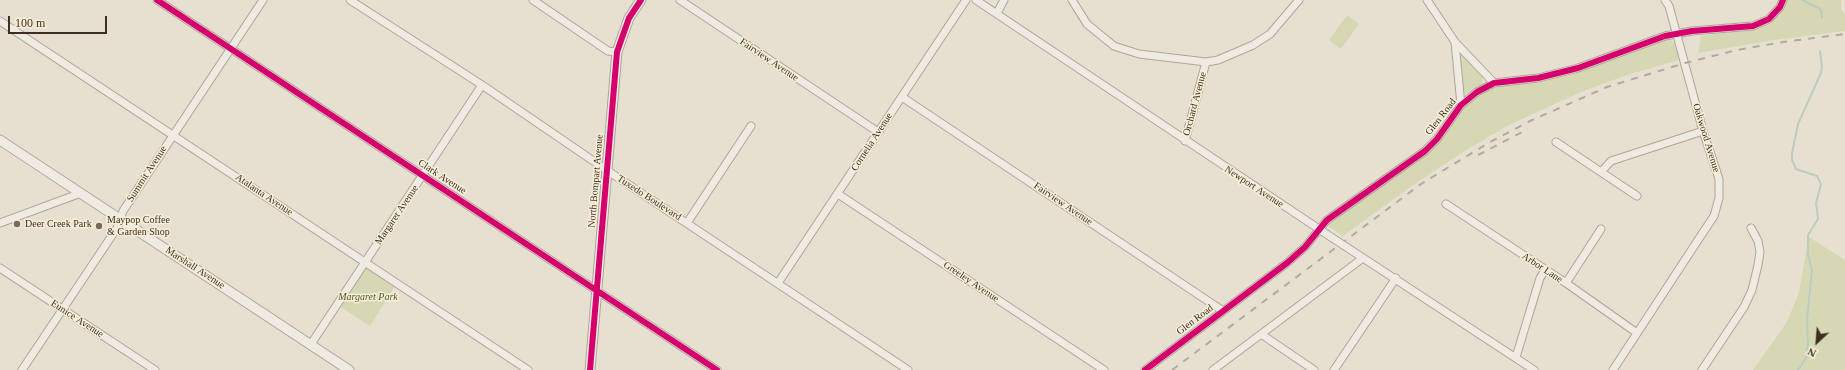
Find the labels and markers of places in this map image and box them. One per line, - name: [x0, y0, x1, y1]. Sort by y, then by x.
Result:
- place label: Maypop Coffee & Garden Shop: [107, 214, 170, 238]
- place label: Deer Creek Park: [25, 218, 92, 230]
- marker: Deer Creek Park: [12, 219, 22, 229]
- marker: Maypop Coffee & Garden Shop: [94, 221, 104, 231]

